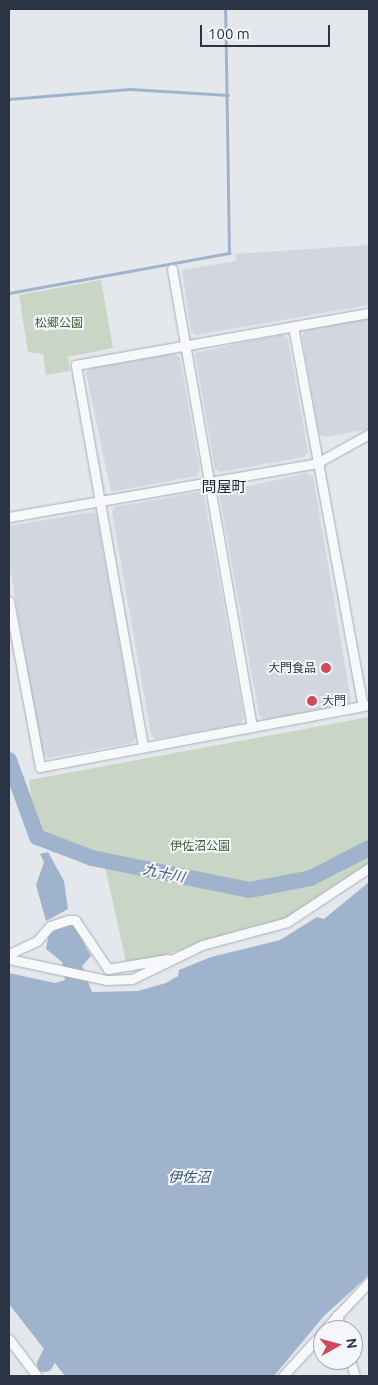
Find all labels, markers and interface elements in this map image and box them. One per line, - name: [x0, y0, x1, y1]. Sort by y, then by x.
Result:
- scale bar: [203, 15, 333, 47]
- text: 100 m: [208, 25, 250, 42]
- park label: 松郷公園: [35, 316, 83, 330]
- district label: 問屋町: [202, 478, 246, 496]
- place label: 大門食品: [268, 661, 316, 675]
- marker: 大門食品: [320, 662, 332, 674]
- place label: 大門: [322, 694, 346, 708]
- marker: 大門: [306, 695, 318, 707]
- park label: 伊佐沼公園: [170, 839, 230, 853]
- water label: 九十川: [142, 860, 186, 886]
- water label: 伊佐沼: [168, 1169, 210, 1185]
- north arrow: [313, 1320, 363, 1370]
- text: N: [343, 1337, 360, 1349]

